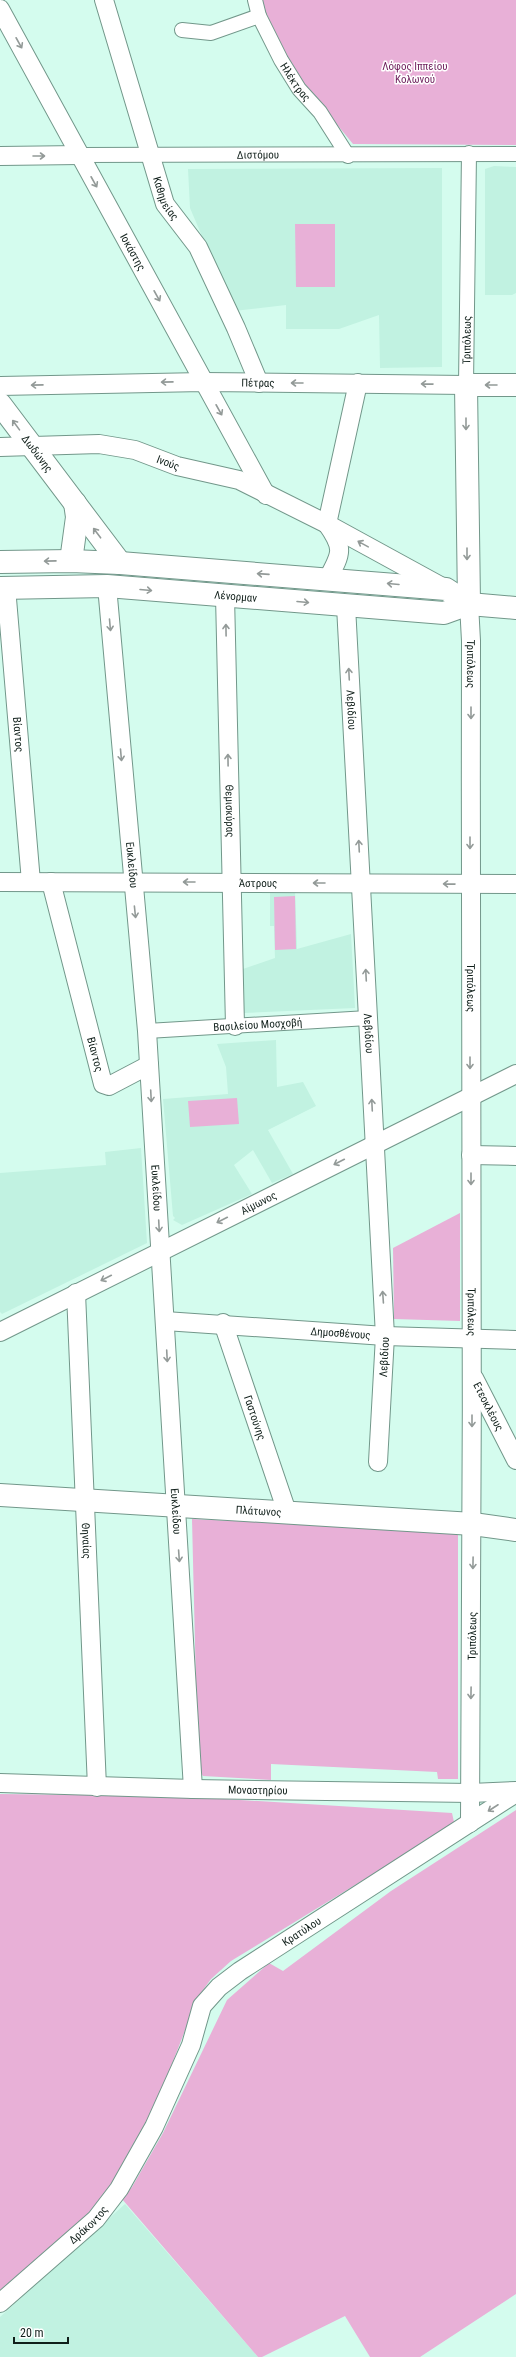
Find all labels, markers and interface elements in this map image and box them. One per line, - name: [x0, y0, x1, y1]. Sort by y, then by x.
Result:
- one-way arrow: [15, 37, 23, 49]
- park label: Λόφος Ιππείου Κολωνού: [382, 60, 448, 86]
- street label: Ηλέκτρας: [277, 61, 313, 104]
- street label: Διστόμου: [237, 149, 279, 162]
- one-way arrow: [32, 152, 45, 160]
- street label: Καθημείας: [150, 175, 181, 223]
- one-way arrow: [91, 176, 99, 188]
- street label: Ιοκάστης: [117, 231, 148, 273]
- one-way arrow: [153, 290, 161, 302]
- street label: Τριπόλεως: [460, 316, 474, 364]
- street label: Πέτρας: [241, 376, 275, 390]
- one-way arrow: [161, 378, 174, 386]
- one-way arrow: [291, 379, 304, 387]
- one-way arrow: [31, 381, 44, 389]
- one-way arrow: [421, 381, 434, 388]
- one-way arrow: [485, 381, 498, 389]
- one-way arrow: [216, 404, 224, 416]
- one-way arrow: [463, 417, 470, 430]
- one-way arrow: [11, 420, 20, 431]
- street label: Δωδώνης: [19, 433, 55, 475]
- street label: Ινούς: [155, 453, 181, 473]
- one-way arrow: [93, 528, 102, 539]
- one-way arrow: [357, 539, 369, 547]
- one-way arrow: [463, 547, 471, 560]
- one-way arrow: [44, 557, 57, 565]
- one-way arrow: [257, 570, 270, 577]
- one-way arrow: [387, 581, 400, 588]
- one-way arrow: [139, 586, 152, 593]
- street label: Λένορμαν: [214, 589, 258, 605]
- one-way arrow: [296, 599, 309, 606]
- one-way arrow: [107, 618, 114, 631]
- one-way arrow: [222, 624, 229, 637]
- street label: Τριπόλεως: [464, 640, 477, 688]
- one-way arrow: [346, 668, 353, 681]
- street label: Λεβιδίου: [343, 689, 359, 730]
- one-way arrow: [467, 706, 475, 719]
- street label: Βίαντος: [10, 716, 26, 753]
- one-way arrow: [118, 748, 125, 761]
- one-way arrow: [224, 754, 232, 767]
- street label: Θεμισκύρας: [222, 784, 237, 837]
- one-way arrow: [467, 836, 474, 849]
- one-way arrow: [355, 840, 362, 853]
- street label: Ευκλείδου: [123, 841, 140, 889]
- street label: Άστρους: [239, 877, 277, 890]
- one-way arrow: [183, 878, 196, 886]
- one-way arrow: [313, 879, 326, 887]
- one-way arrow: [443, 880, 456, 888]
- one-way arrow: [131, 905, 139, 918]
- street label: Τριπόλεως: [464, 964, 477, 1012]
- one-way arrow: [362, 969, 369, 982]
- street label: Λεβιδίου: [361, 1013, 376, 1054]
- street label: Βασιλείου Μοσχοβή: [213, 1016, 303, 1034]
- street label: Βίαντος: [84, 1036, 106, 1073]
- one-way arrow: [466, 1056, 474, 1069]
- one-way arrow: [147, 1089, 155, 1102]
- one-way arrow: [368, 1099, 376, 1112]
- one-way arrow: [333, 1159, 345, 1166]
- street label: Ευκλείδου: [148, 1164, 164, 1211]
- one-way arrow: [467, 1172, 475, 1185]
- street label: Αίμωνος: [239, 1189, 279, 1218]
- one-way arrow: [217, 1217, 229, 1224]
- one-way arrow: [155, 1219, 162, 1232]
- one-way arrow: [101, 1275, 113, 1282]
- street label: Τριπόλεως: [465, 1288, 478, 1336]
- one-way arrow: [379, 1291, 386, 1304]
- street label: Δημοσθένους: [310, 1325, 371, 1342]
- street label: Λεβιδίου: [377, 1337, 392, 1377]
- one-way arrow: [163, 1349, 170, 1362]
- street label: Ετεοκλέους: [470, 1380, 506, 1433]
- street label: Γαστούνης: [241, 1394, 268, 1442]
- one-way arrow: [468, 1414, 476, 1427]
- street label: Ευκλείδου: [168, 1488, 184, 1535]
- street label: Πλάτωνος: [235, 1503, 282, 1519]
- street label: Θηναίας: [79, 1522, 93, 1559]
- one-way arrow: [175, 1549, 183, 1562]
- one-way arrow: [469, 1556, 477, 1569]
- street label: Τριπόλεως: [466, 1612, 479, 1660]
- one-way arrow: [467, 1686, 475, 1699]
- street label: Μοναστηρίου: [228, 1784, 288, 1797]
- one-way arrow: [488, 1804, 499, 1812]
- street label: Κρατύλου: [280, 1915, 323, 1949]
- street label: Δράκοντος: [66, 2203, 111, 2247]
- scale bar: [14, 2319, 68, 2345]
- text: 20 m: [20, 2326, 44, 2340]

